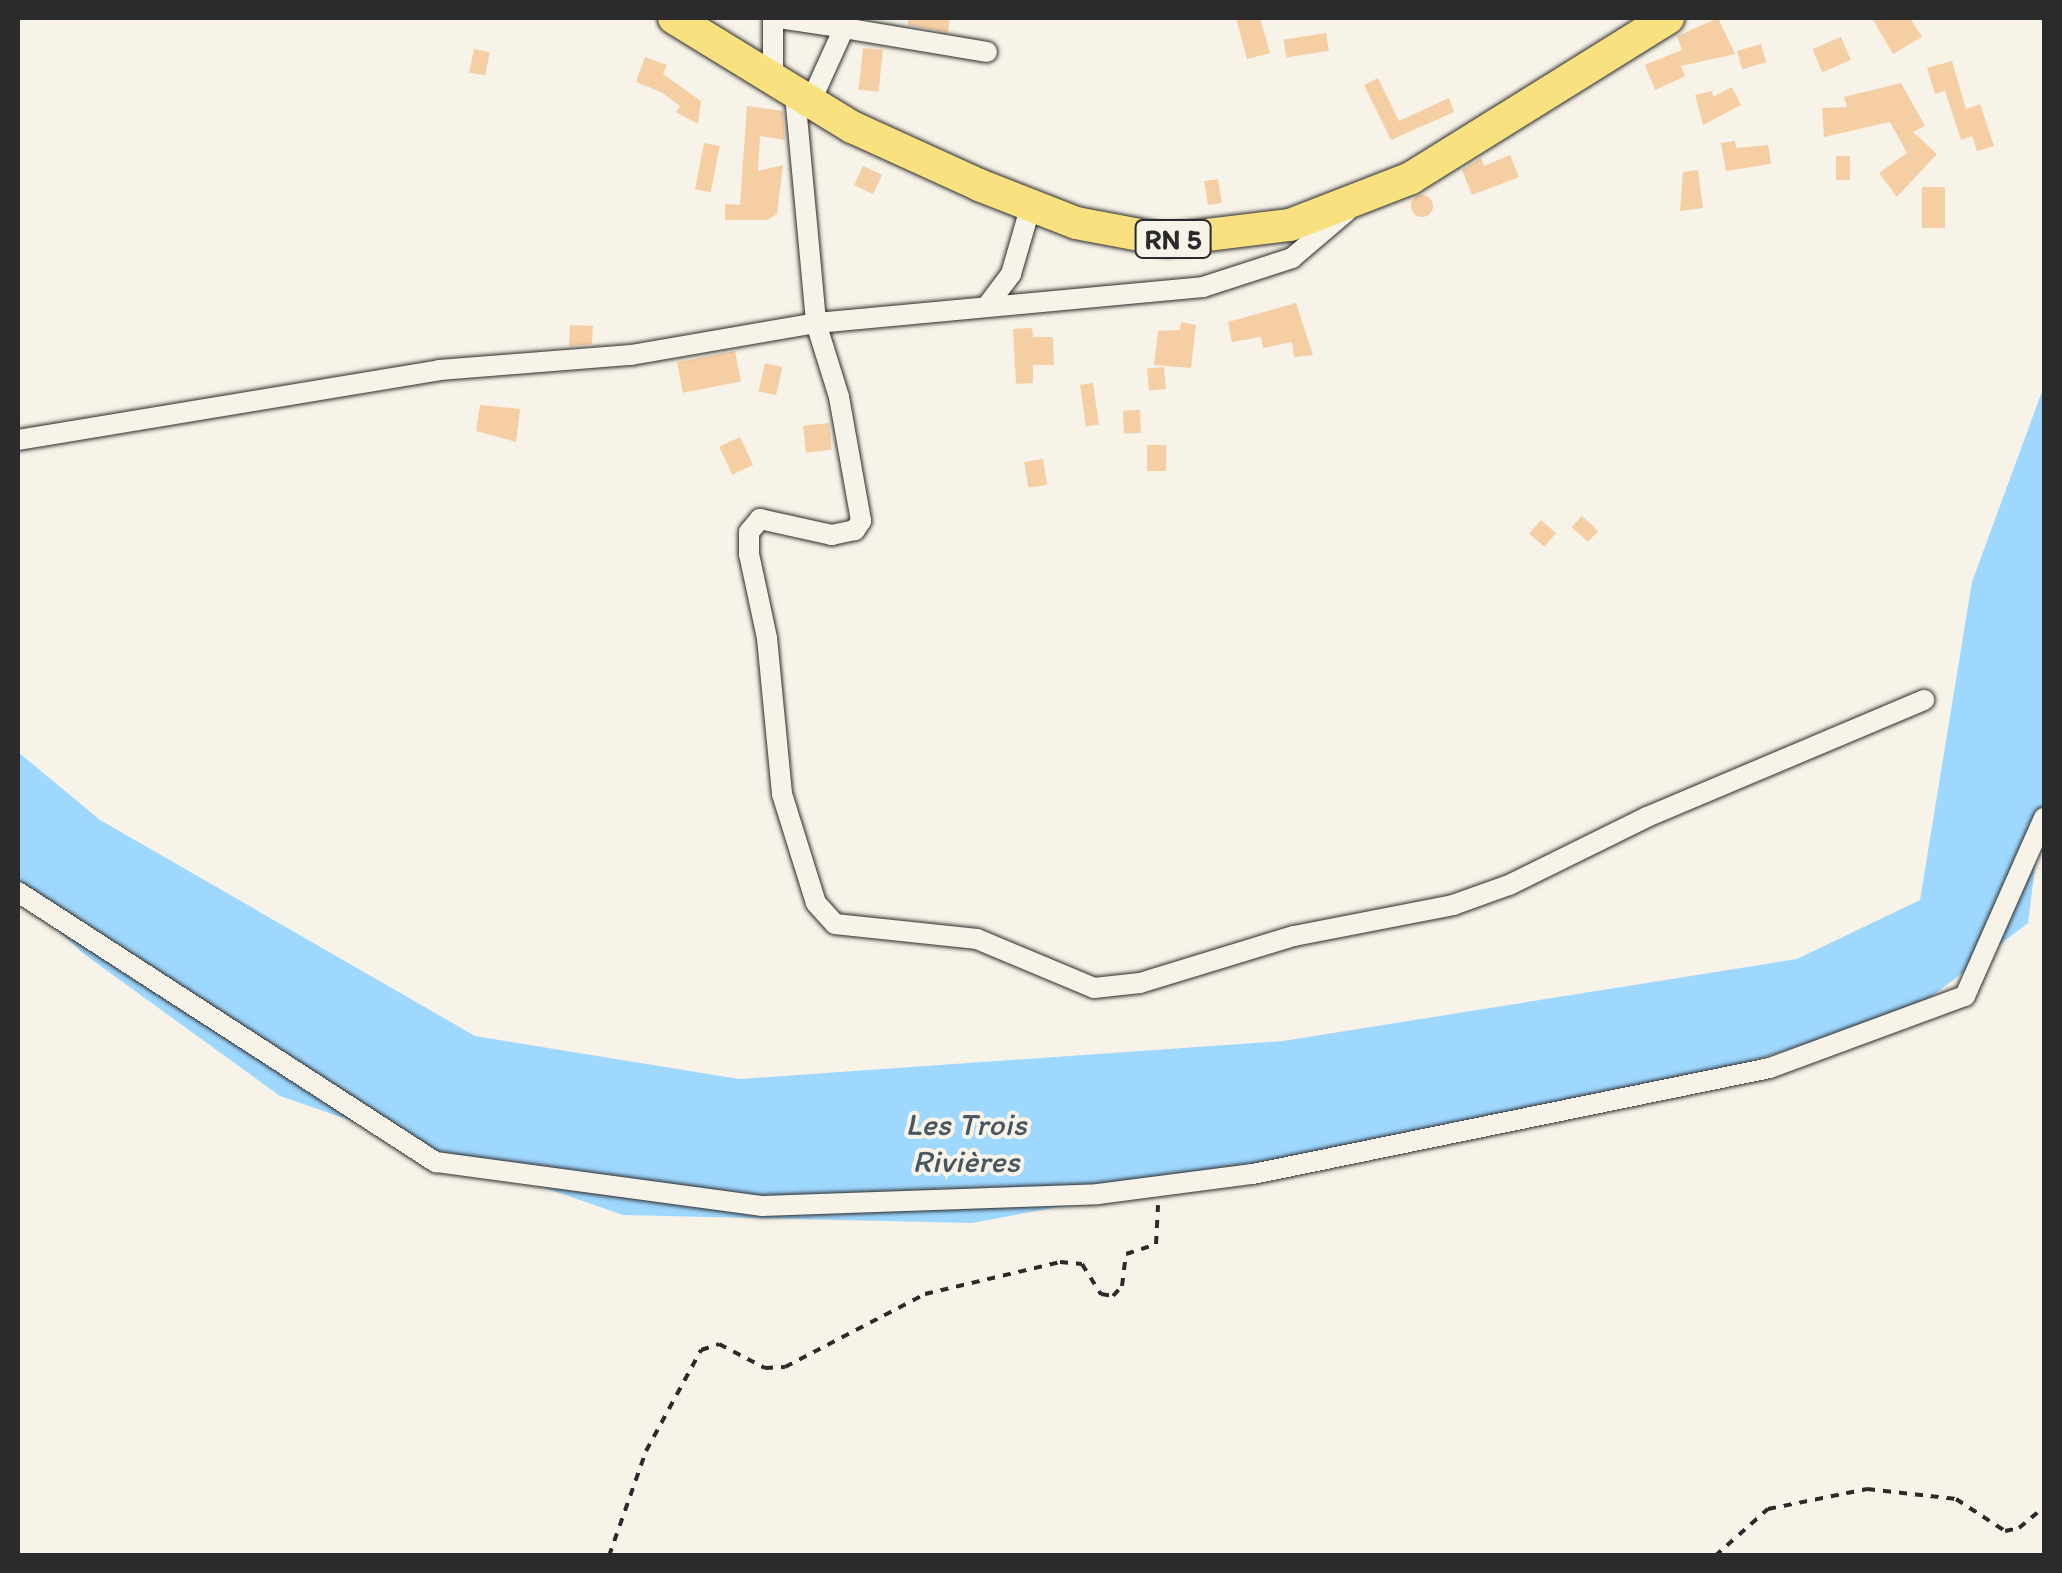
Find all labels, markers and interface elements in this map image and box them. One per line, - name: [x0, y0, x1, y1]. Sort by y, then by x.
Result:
- road number: RN 5: [1133, 216, 1213, 262]
- water label: Les Trois Rivières: [906, 1106, 1026, 1181]

